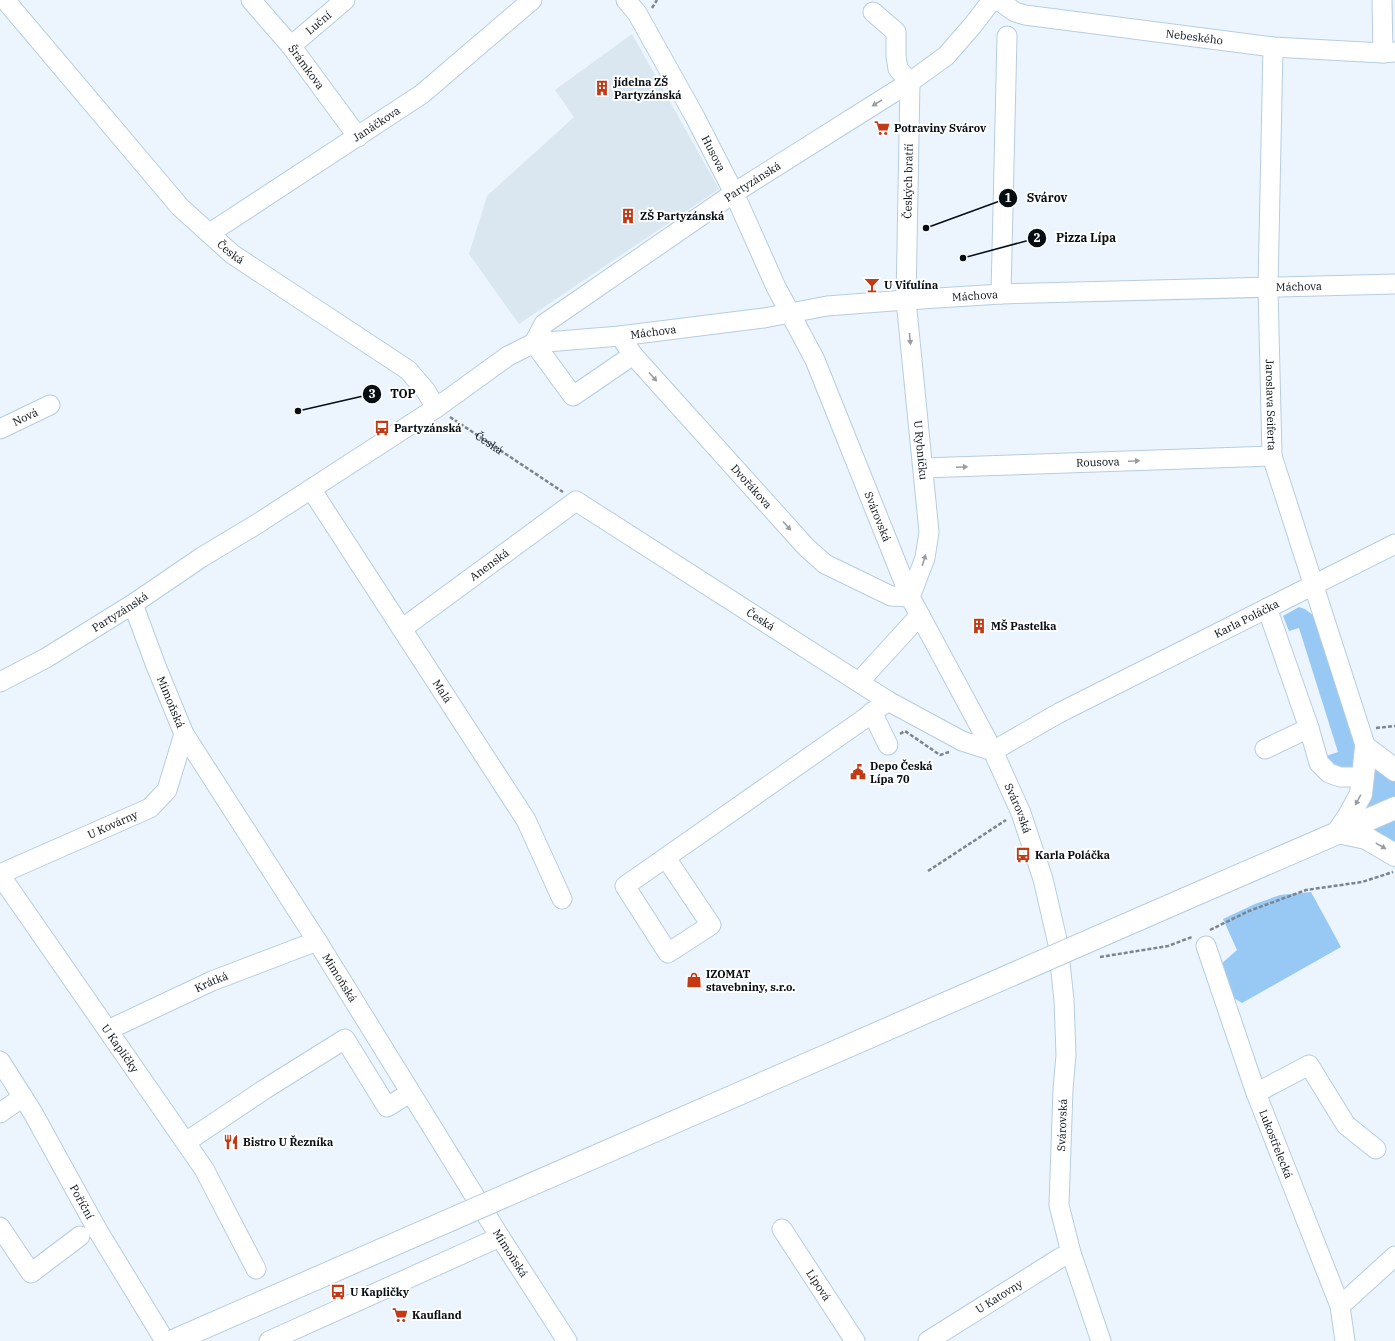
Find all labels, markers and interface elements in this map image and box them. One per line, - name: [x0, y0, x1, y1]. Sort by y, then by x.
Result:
- street label: Luční: [303, 7, 335, 38]
- street label: Nebeského: [1165, 26, 1224, 47]
- street label: Šrámkova: [285, 42, 327, 92]
- place label: jídelna ZŠ Partyzánská: [612, 75, 682, 102]
- building icon: jídelna ZŠ Partyzánská: [593, 79, 611, 97]
- one-way arrow: [872, 99, 882, 107]
- street label: Janáčkova: [350, 103, 403, 145]
- supermarket icon: Potraviny Svárov: [873, 119, 891, 137]
- place label: Potraviny Svárov: [894, 121, 987, 135]
- street label: Husova: [699, 133, 729, 174]
- street label: Českých bratří: [900, 143, 916, 219]
- street label: Partyzánská: [722, 158, 783, 205]
- callout: Svárov: [998, 186, 1075, 210]
- text: 1: [1004, 190, 1012, 205]
- text: Svárov: [1027, 190, 1067, 205]
- building icon: ZŠ Partyzánská: [619, 207, 637, 225]
- place label: ZŠ Partyzánská: [640, 209, 724, 223]
- callout: Pizza Lípa: [1027, 226, 1124, 250]
- text: 2: [1033, 230, 1041, 245]
- text: Pizza Lípa: [1056, 230, 1116, 245]
- street label: Česká: [214, 237, 247, 267]
- bar icon: U Viťulína: [863, 276, 881, 294]
- place label: U Viťulína: [884, 278, 938, 292]
- street label: Máchova: [1276, 279, 1322, 294]
- street label: Máchova: [952, 287, 999, 304]
- street label: Máchova: [630, 322, 677, 342]
- one-way arrow: [906, 333, 913, 345]
- street label: Jaroslava Seiferta: [1263, 359, 1279, 451]
- one-way arrow: [649, 372, 658, 382]
- callout: TOP: [362, 382, 424, 406]
- text: 3: [368, 386, 376, 401]
- text: TOP: [390, 386, 416, 401]
- street label: Nová: [10, 405, 40, 429]
- bus stop icon: Partyzánská: [373, 419, 391, 437]
- street label: U Rybníčku: [911, 420, 931, 481]
- place label: Partyzánská: [394, 421, 462, 435]
- street label: Česká: [472, 429, 506, 457]
- street label: Rousova: [1076, 454, 1120, 470]
- one-way arrow: [1128, 458, 1141, 464]
- street label: Dvořákova: [728, 461, 775, 512]
- one-way arrow: [956, 464, 969, 470]
- street label: Svárovská: [861, 489, 894, 544]
- one-way arrow: [782, 521, 791, 530]
- street label: Anenská: [467, 546, 512, 584]
- one-way arrow: [921, 554, 927, 566]
- street label: Partyzánská: [89, 589, 151, 635]
- street label: Karla Poláčka: [1212, 597, 1281, 641]
- street label: Česká: [744, 605, 777, 634]
- building icon: MŠ Pastelka: [970, 617, 988, 635]
- place label: MŠ Pastelka: [991, 619, 1056, 633]
- street label: Mimoňská: [154, 674, 188, 730]
- street label: Malá: [430, 677, 455, 705]
- place label: Depo Česká Lípa 70: [870, 759, 933, 786]
- public building icon: Depo Česká Lípa 70: [849, 763, 867, 781]
- street label: Svárovská: [1001, 781, 1034, 835]
- one-way arrow: [1355, 794, 1361, 806]
- street label: U Kovárny: [85, 807, 140, 842]
- one-way arrow: [1375, 843, 1386, 850]
- bus stop icon: Karla Poláčka: [1014, 846, 1032, 864]
- place label: Karla Poláčka: [1035, 848, 1110, 862]
- street label: Mimoňská: [319, 951, 360, 1005]
- place label: IZOMAT stavebniny, s.r.o.: [706, 967, 795, 994]
- street label: Krátká: [192, 969, 230, 995]
- shop icon: IZOMAT stavebniny, s.r.o.: [685, 971, 703, 989]
- street label: U Kapličky: [99, 1021, 142, 1075]
- street label: Svárovská: [1054, 1098, 1070, 1152]
- street label: Lukostřelecká: [1256, 1107, 1296, 1180]
- restaurant icon: Bistro U Řezníka: [222, 1133, 240, 1151]
- place label: Bistro U Řezníka: [243, 1135, 333, 1149]
- street label: Poříční: [67, 1182, 97, 1222]
- street label: Mimoňská: [490, 1226, 531, 1280]
- street label: Lípová: [803, 1267, 834, 1304]
- street label: U Katovny: [973, 1276, 1025, 1316]
- bus stop icon: U Kapličky: [329, 1283, 347, 1301]
- place label: U Kapličky: [350, 1285, 410, 1299]
- supermarket icon: Kaufland: [391, 1306, 409, 1324]
- place label: Kaufland: [412, 1308, 462, 1322]

